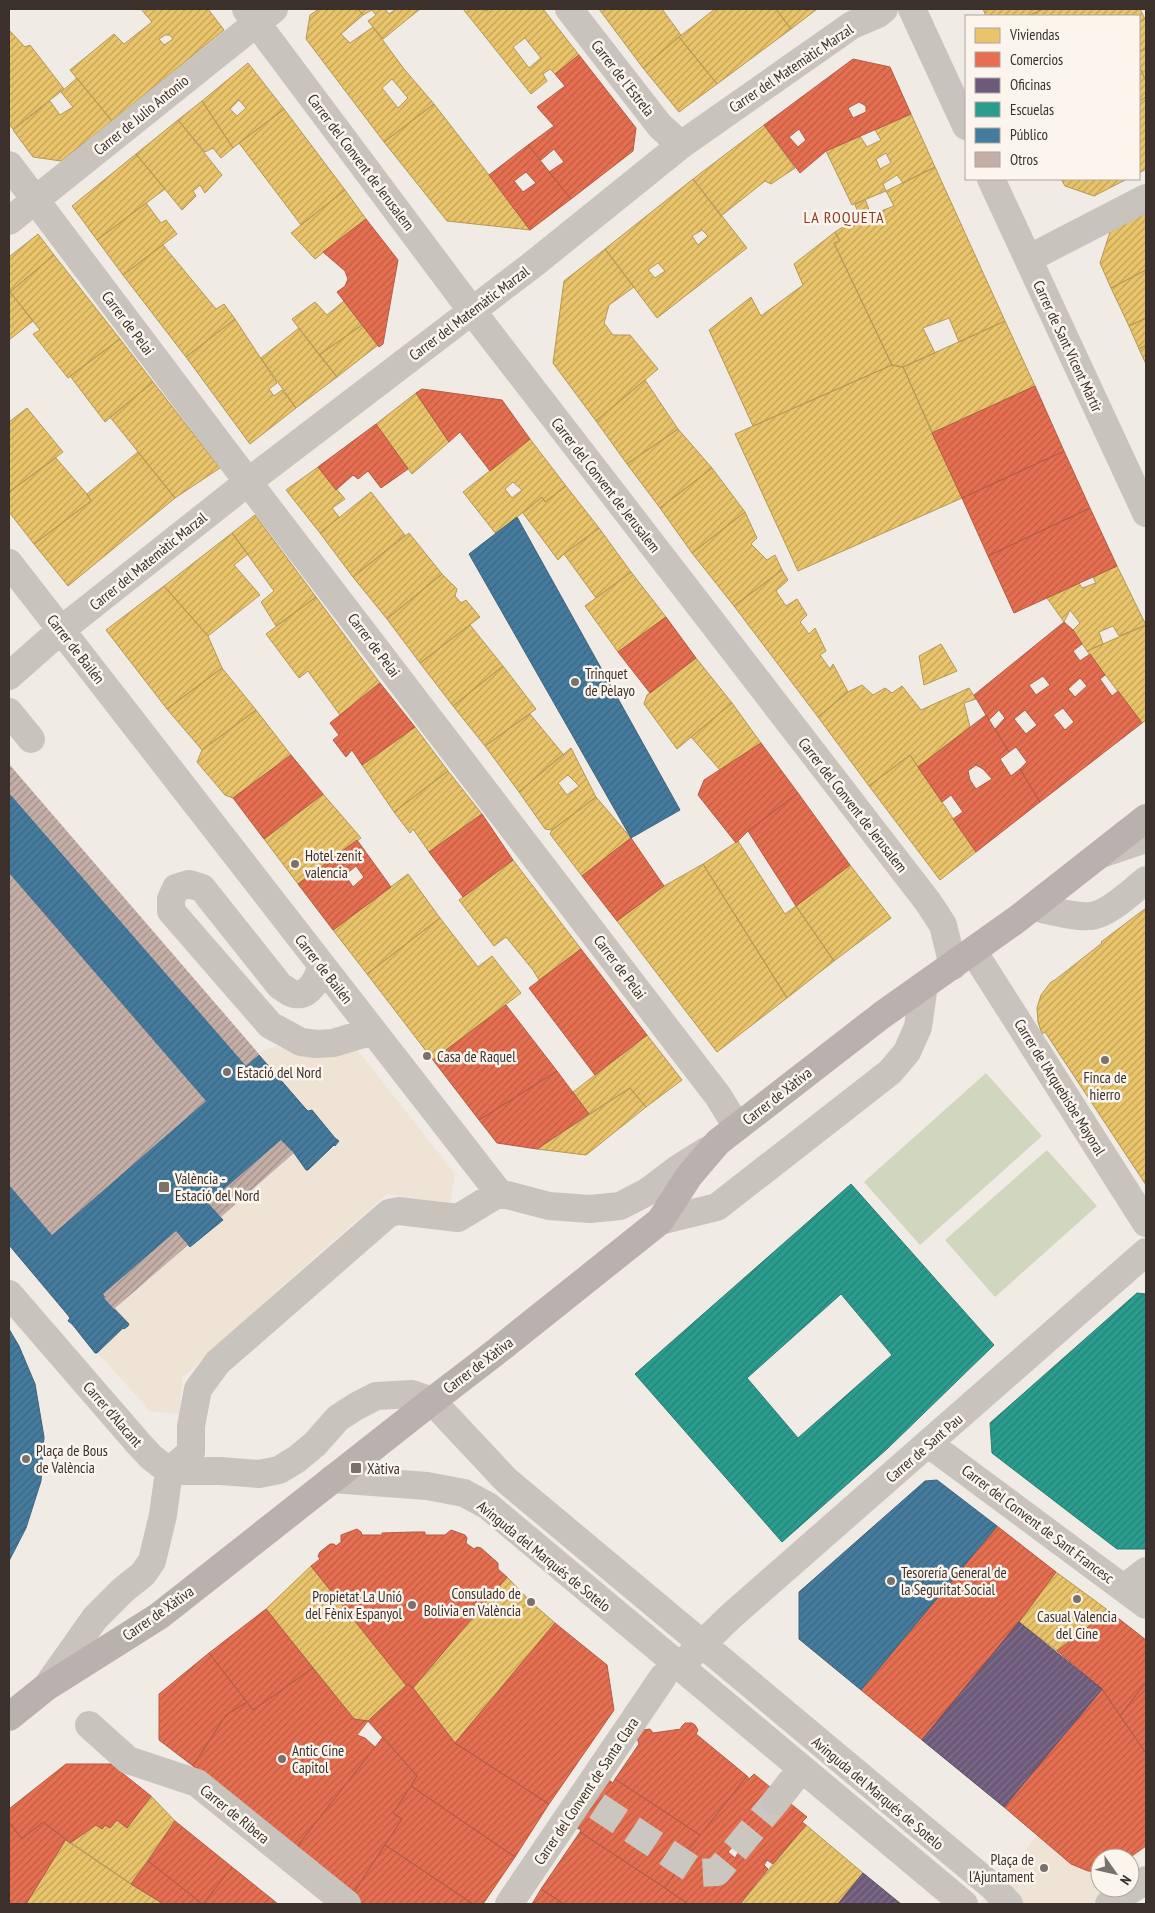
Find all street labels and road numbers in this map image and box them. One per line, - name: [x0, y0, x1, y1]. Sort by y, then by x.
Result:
- street label: Carrer del Matemàtic Marzal: [725, 19, 857, 117]
- street label: Carrer de l'Estrela: [587, 36, 659, 120]
- street label: Carrer de Julio Antonio: [90, 71, 192, 159]
- street label: Carrer del Convent de Jerusalem: [303, 90, 419, 234]
- street label: Carrer del Matemàtic Marzal: [405, 261, 533, 364]
- street label: Carrer de Sant Vicent Màrtir: [1029, 277, 1107, 416]
- street label: Carrer de Pelai: [98, 287, 158, 359]
- street label: Carrer del Convent de Jerusalem: [547, 414, 665, 556]
- street label: Carrer del Matemàtic Marzal: [86, 508, 211, 614]
- street label: Carrer de Pelai: [344, 609, 404, 681]
- street label: Carrer de Bailén: [43, 611, 109, 687]
- street label: Carrer del Convent de Jerusalem: [794, 734, 912, 876]
- street label: Carrer de Bailén: [291, 931, 357, 1007]
- street label: Carrer de Pelai: [590, 931, 650, 1003]
- street label: Carrer de l'Arquebisbe Mayoral: [1010, 1015, 1110, 1159]
- street label: Carrer de Xàtiva: [739, 1063, 815, 1129]
- street label: Carrer de Xàtiva: [439, 1333, 517, 1397]
- street label: Carrer d'Alacant: [79, 1377, 147, 1451]
- street label: Carrer de Sant Pau: [882, 1410, 966, 1486]
- street label: Carrer del Convent de Sant Francesc: [958, 1460, 1118, 1588]
- street label: Avinguda del Marqués de Sotelo: [473, 1496, 615, 1616]
- street label: Carrer de Xàtiva: [119, 1582, 197, 1644]
- street label: Carrer del Convent de Santa Clara: [530, 1714, 642, 1868]
- street label: Avinguda del Marqués de Sotelo: [808, 1732, 948, 1854]
- street label: Carrer de Ribera: [197, 1780, 273, 1848]

